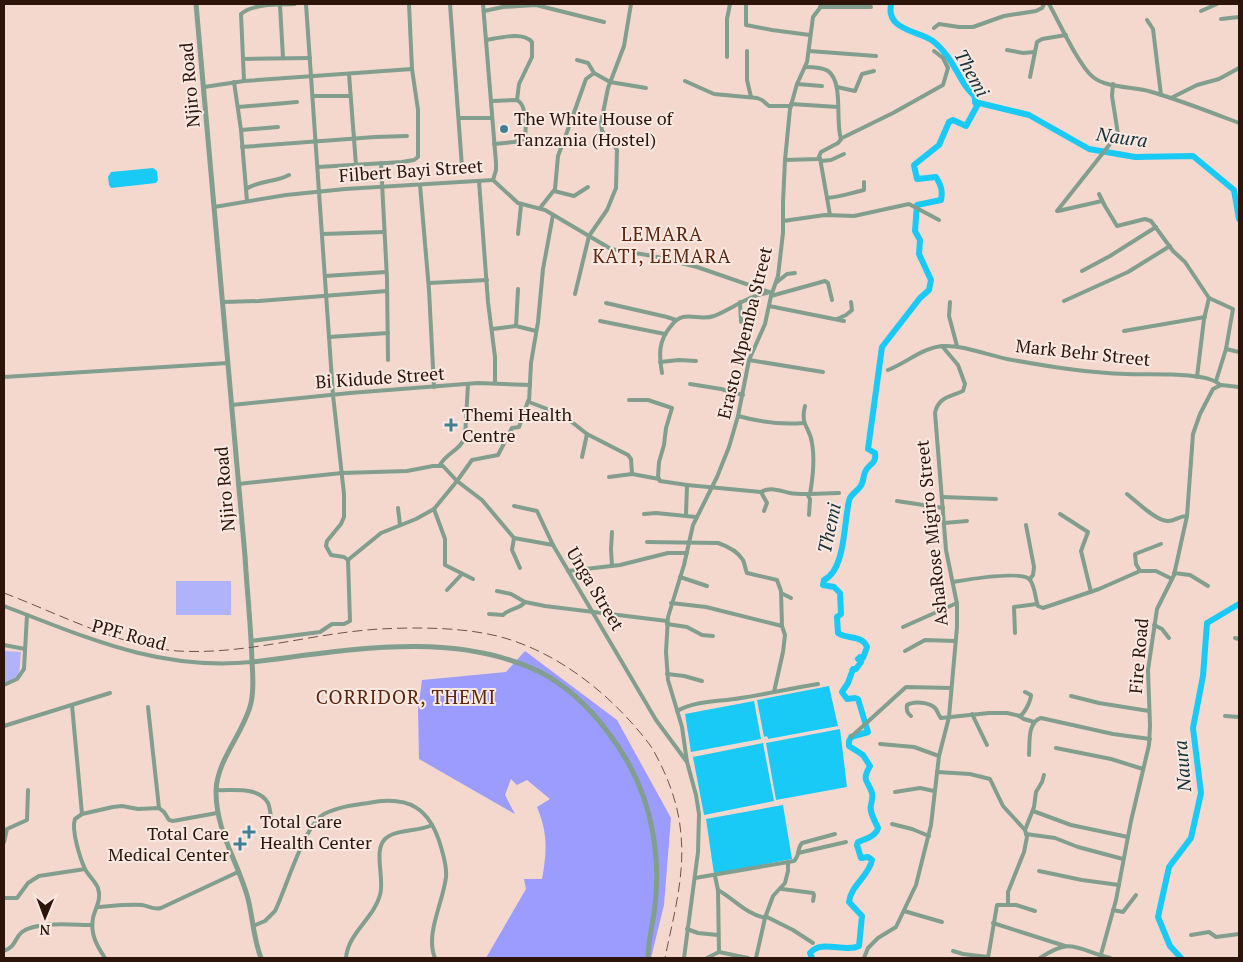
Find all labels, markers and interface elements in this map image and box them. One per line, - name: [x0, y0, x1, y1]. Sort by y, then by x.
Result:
- street label: Njiro Road: [173, 42, 205, 129]
- water label: Themi: [949, 44, 996, 102]
- place label: The White House of Tanzania (Hostel): [514, 106, 675, 151]
- water label: Naura: [1094, 120, 1149, 152]
- marker: The White House of Tanzania (Hostel): [498, 123, 510, 135]
- street label: Filbert Bayi Street: [338, 153, 484, 187]
- district label: LEMARA KATI, LEMARA: [593, 221, 731, 268]
- street label: Erasto Mpemba Street: [711, 244, 777, 422]
- street label: Mark Behr Street: [1015, 333, 1152, 371]
- street label: Bi Kidude Street: [314, 360, 446, 393]
- place label: Themi Health Centre: [462, 402, 572, 447]
- marker: Themi Health Centre: [444, 418, 458, 432]
- street label: AshaRose Migiro Street: [909, 438, 953, 627]
- street label: Njiro Road: [208, 446, 240, 533]
- water label: Themi: [811, 500, 846, 555]
- street label: Unga Street: [561, 542, 630, 635]
- street label: PPF Road: [90, 613, 169, 655]
- street label: Fire Road: [1123, 617, 1153, 695]
- district label: CORRIDOR, THEMI: [316, 684, 496, 709]
- water label: Naura: [1167, 739, 1196, 794]
- place label: Total Care Health Center: [260, 809, 372, 854]
- place label: Total Care Medical Center: [108, 821, 229, 866]
- marker: Total Care Health Center: [242, 825, 256, 839]
- marker: Total Care Medical Center: [233, 837, 247, 851]
- north arrow: [20, 892, 70, 942]
- text: N: [39, 921, 50, 940]

